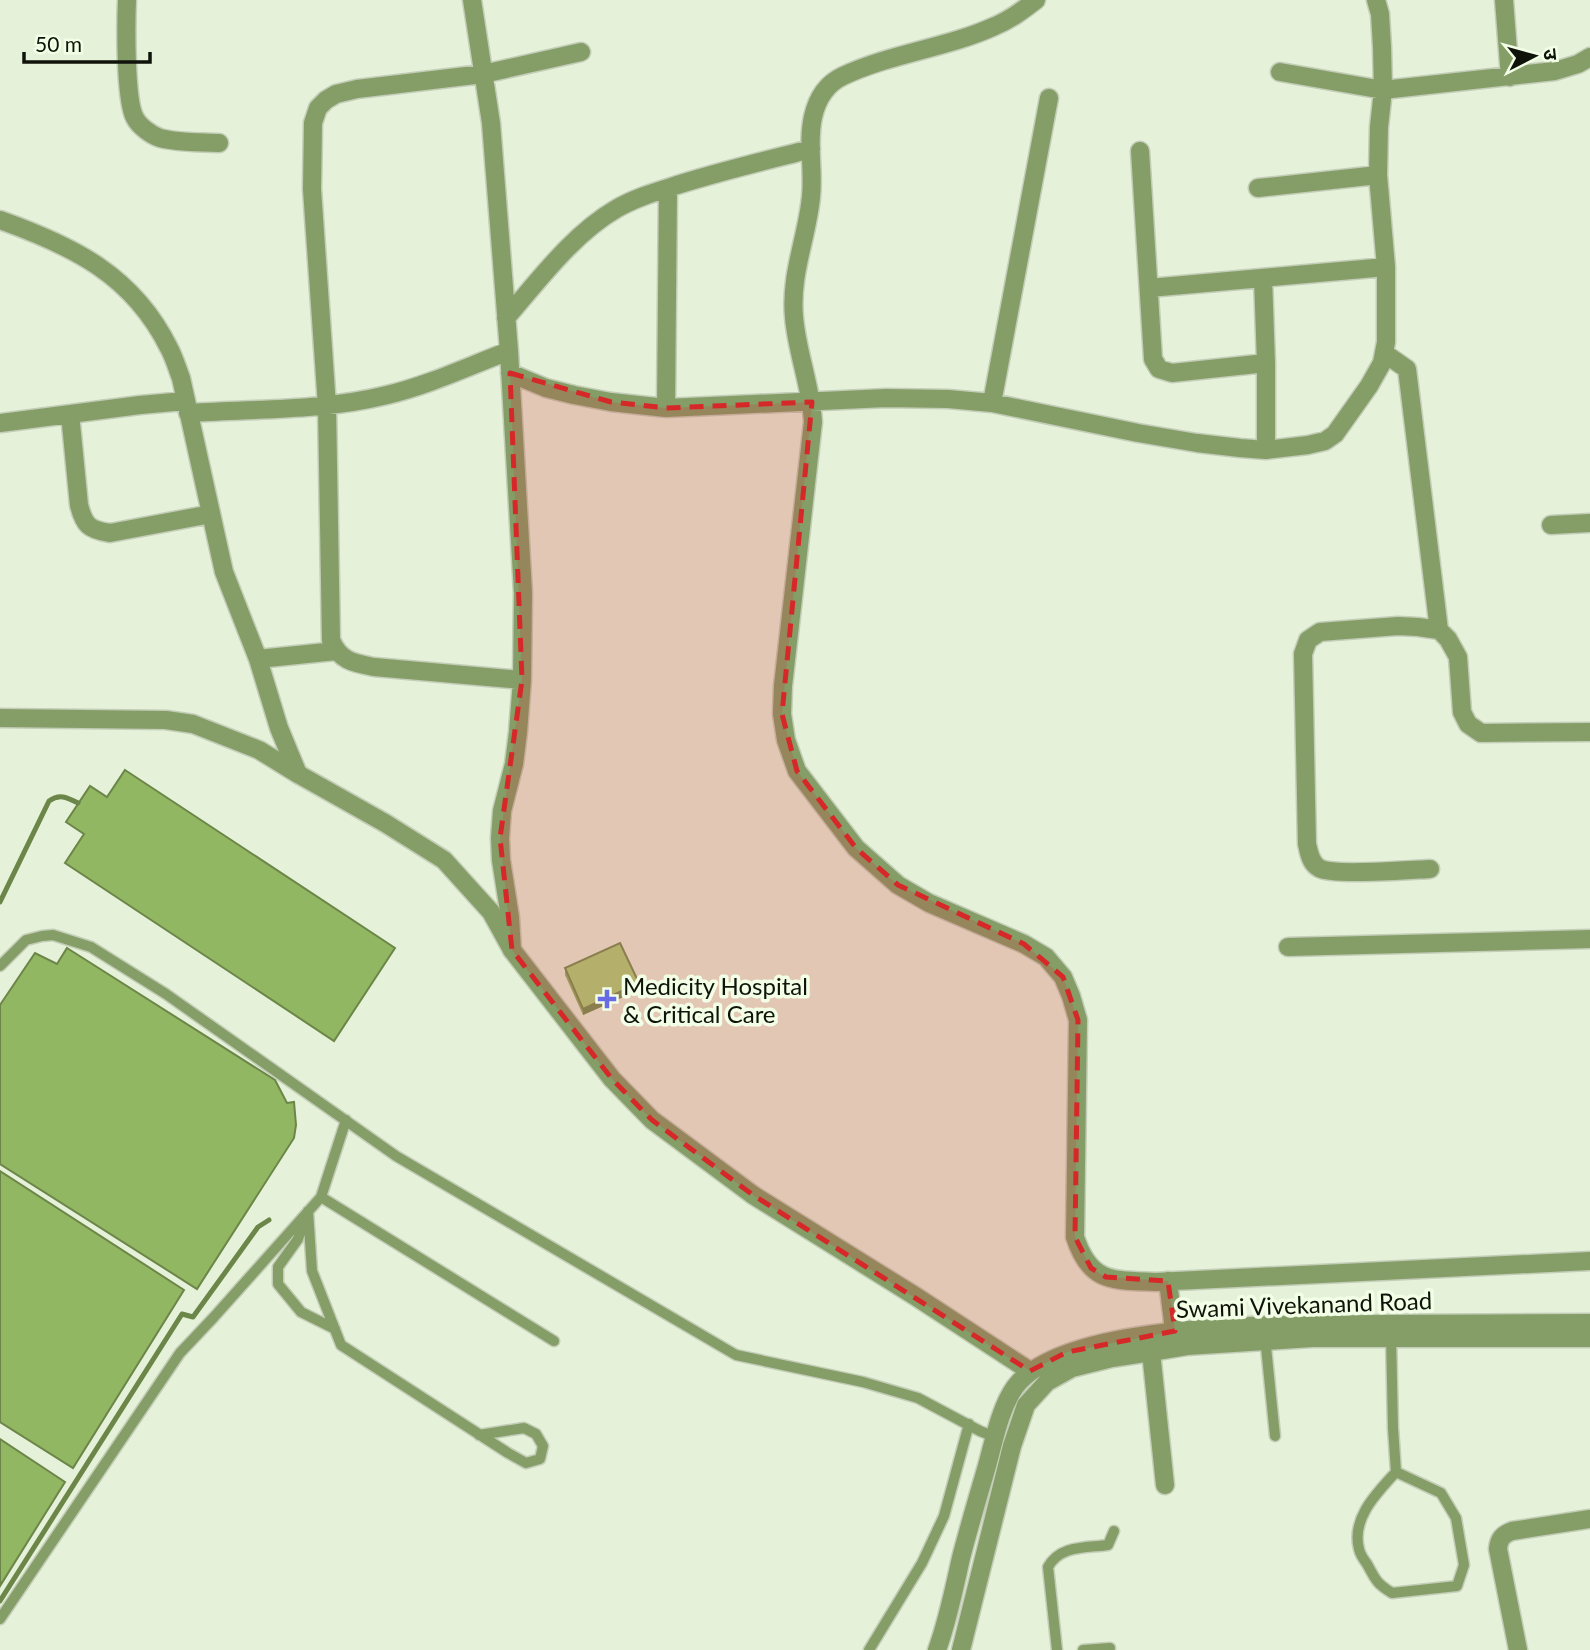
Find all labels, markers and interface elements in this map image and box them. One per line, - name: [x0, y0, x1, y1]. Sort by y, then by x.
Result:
- scale bar: [24, 21, 150, 65]
- north arrow: [1499, 21, 1569, 91]
- text: 50 m: [35, 31, 82, 56]
- text: उ: [1539, 47, 1564, 62]
- place label: Medicity Hospital & Critical Care: [623, 971, 808, 1028]
- marker: Medicity Hospital & Critical Care: [597, 989, 617, 1009]
- street label: Swami Vivekanand Road: [1175, 1285, 1433, 1323]

